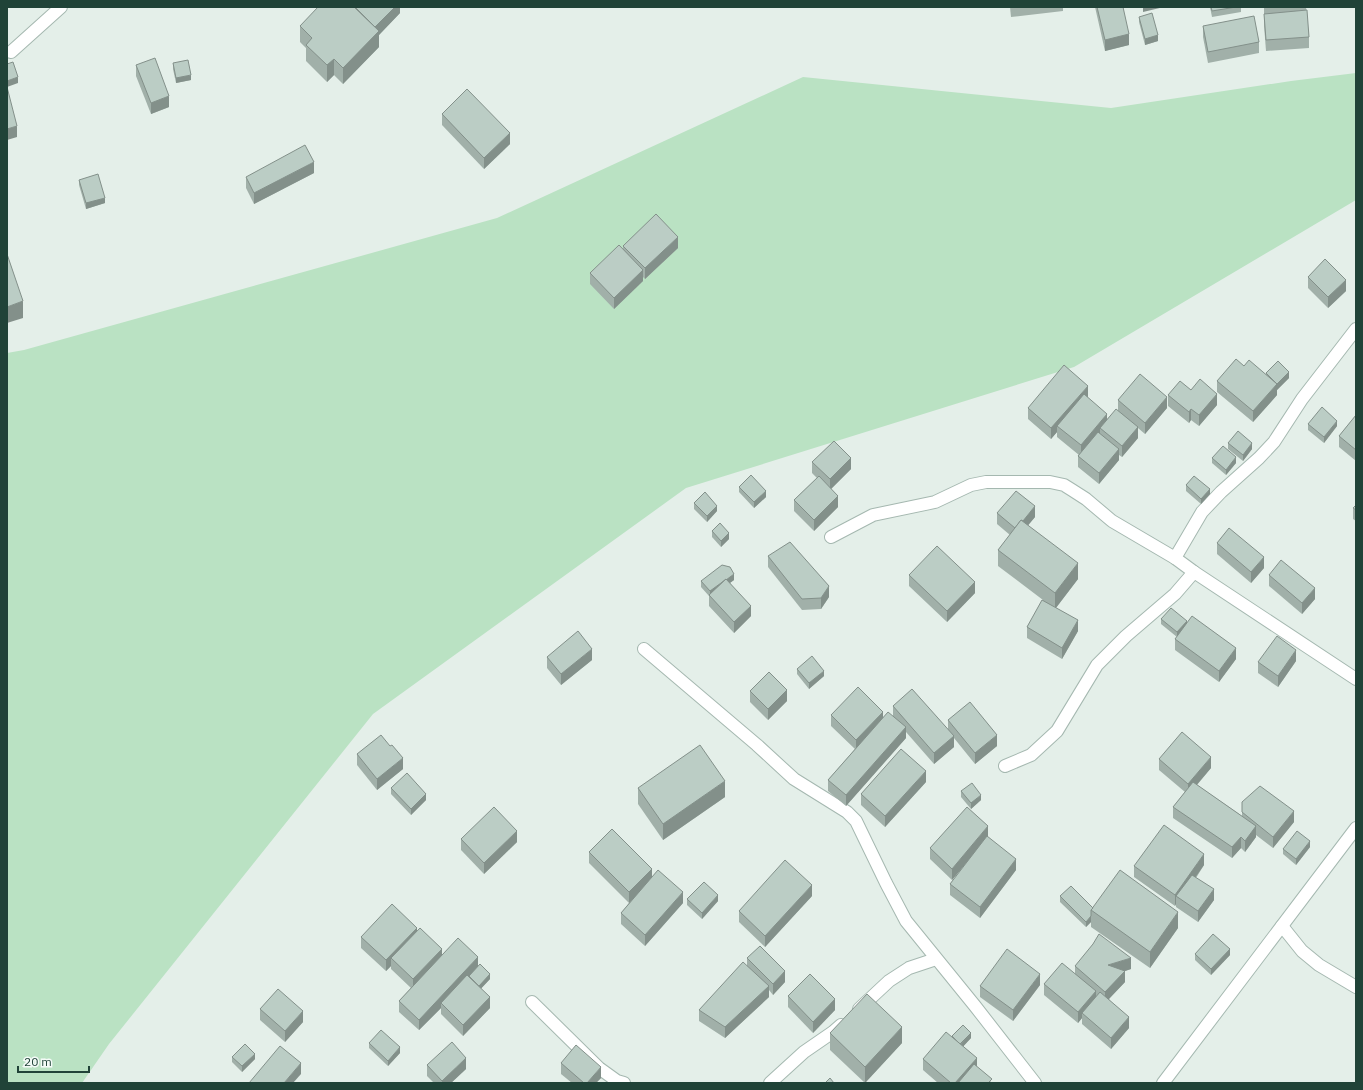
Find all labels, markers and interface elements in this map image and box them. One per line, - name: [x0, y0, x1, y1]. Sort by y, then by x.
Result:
- scale bar: [18, 1048, 89, 1074]
- text: 20 m: [24, 1054, 52, 1069]

